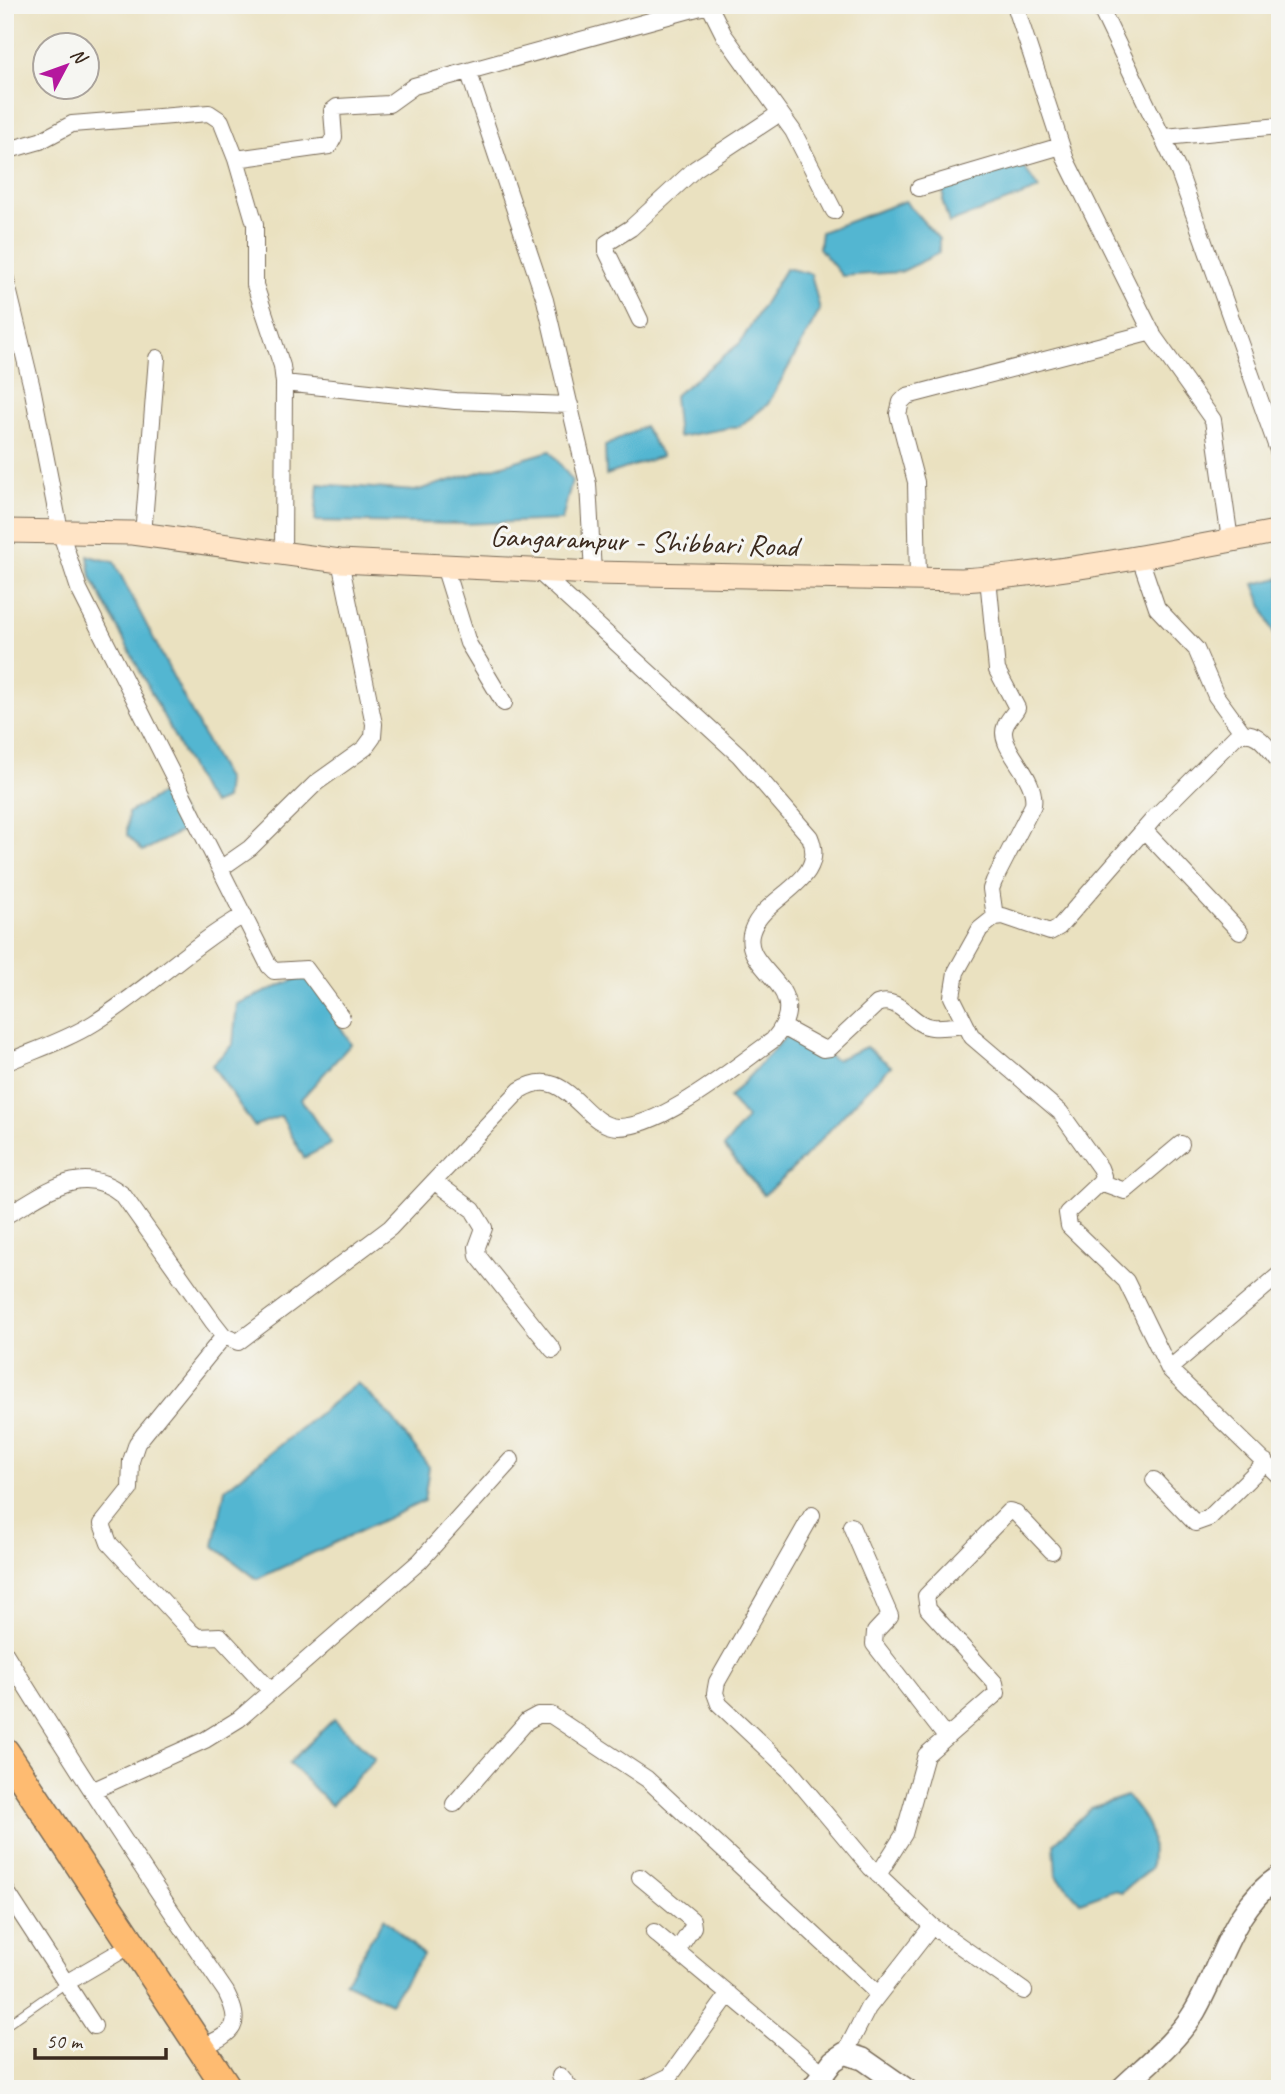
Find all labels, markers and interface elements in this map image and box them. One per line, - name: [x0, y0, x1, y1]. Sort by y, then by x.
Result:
- north arrow: [32, 32, 102, 102]
- text: N: [65, 43, 93, 70]
- street label: Gangarampur - Shibbari Road: [489, 517, 803, 566]
- scale bar: [35, 2017, 166, 2061]
- text: 50 m: [46, 2028, 84, 2054]

